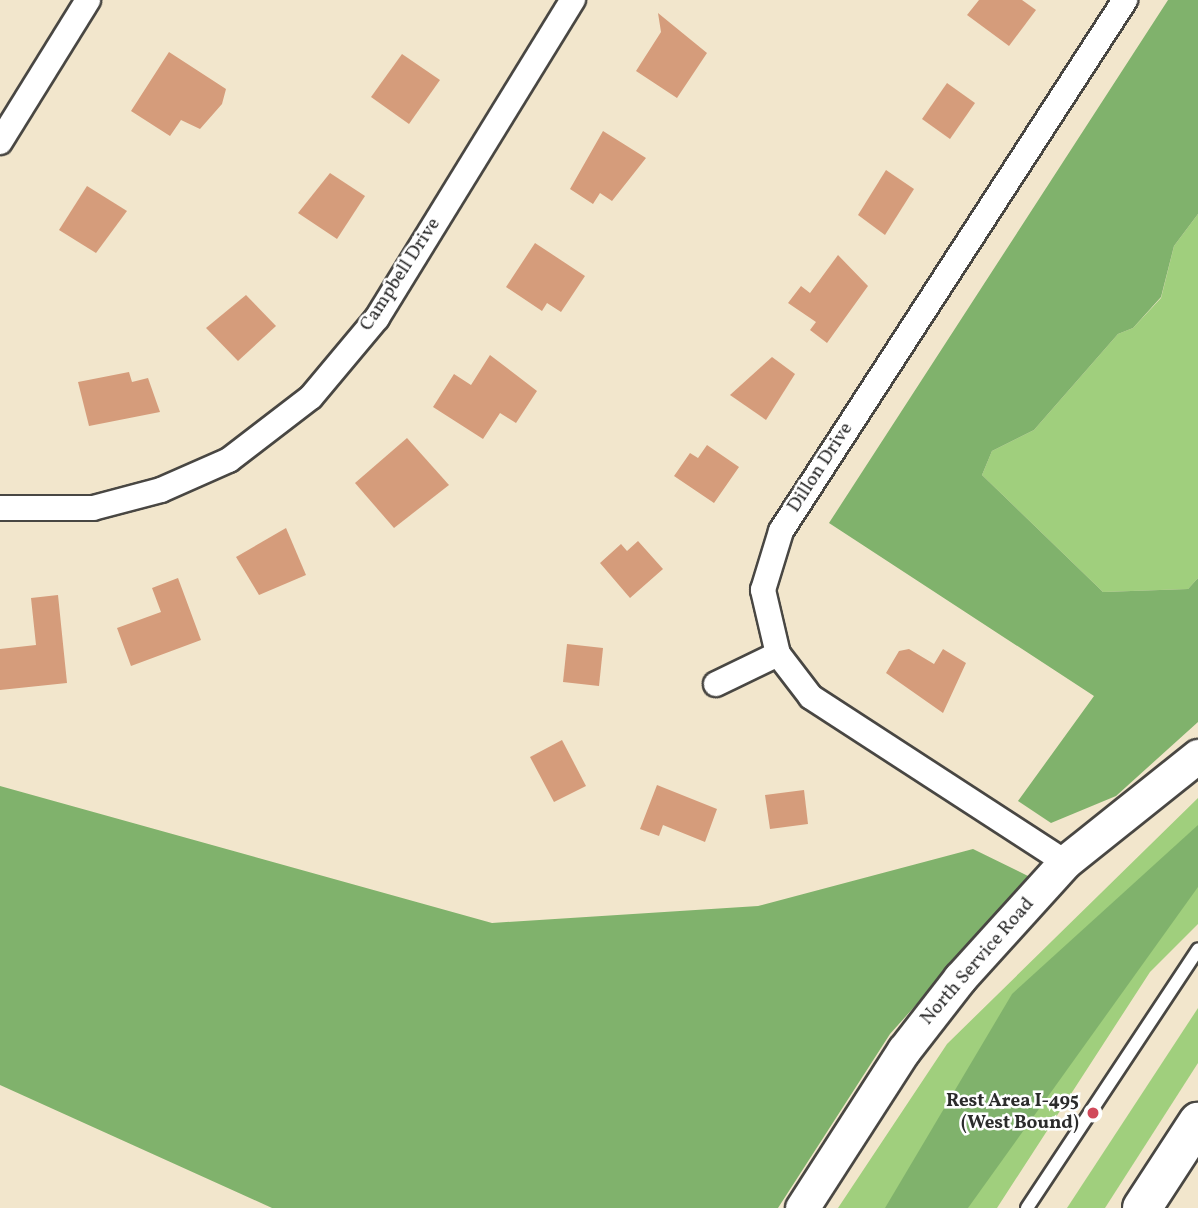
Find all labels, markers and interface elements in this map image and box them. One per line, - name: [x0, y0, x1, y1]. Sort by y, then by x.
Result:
- street label: Campbell Drive: [356, 214, 446, 336]
- street label: Dillon Drive: [783, 419, 859, 517]
- street label: North Service Road: [916, 894, 1040, 1030]
- place label: Rest Area I-495 (West Bound): [946, 1091, 1079, 1135]
- marker: Rest Area I-495 (West Bound): [1085, 1105, 1101, 1121]

